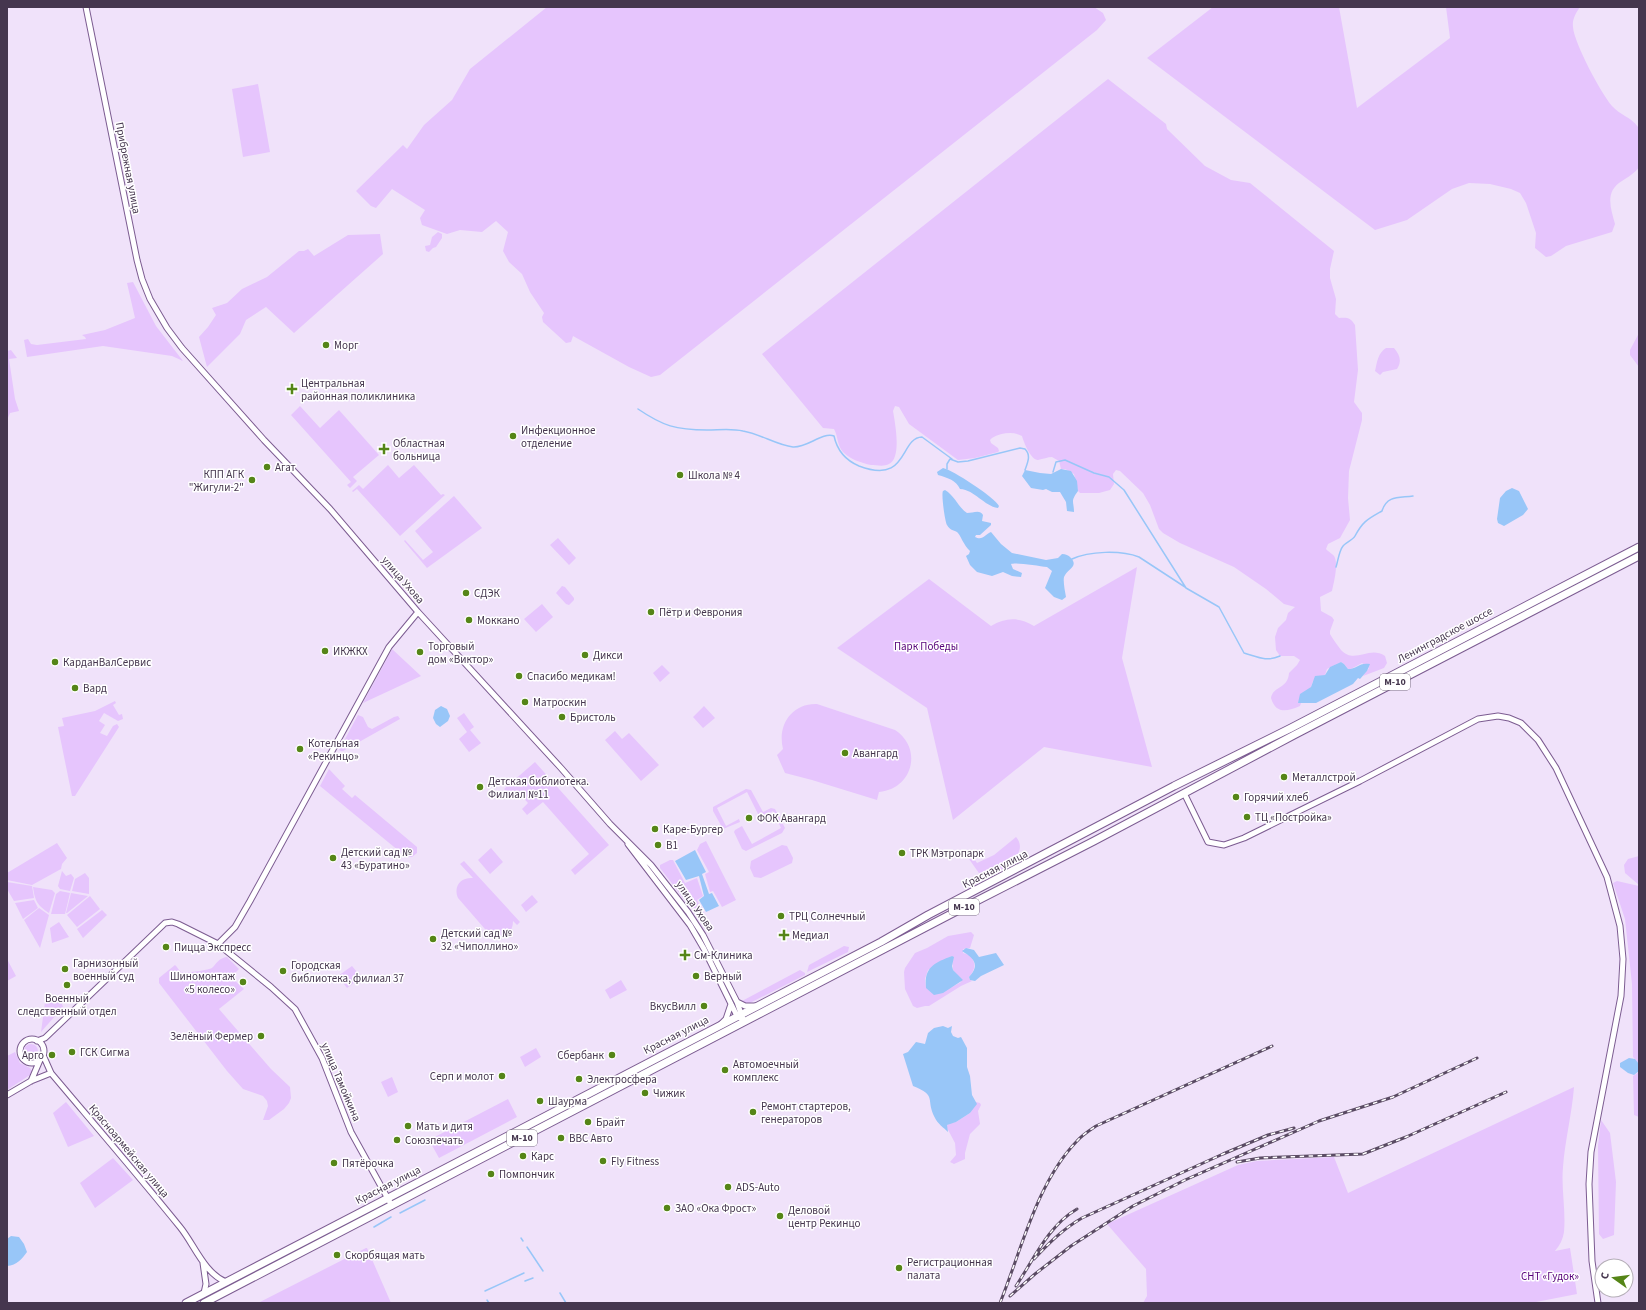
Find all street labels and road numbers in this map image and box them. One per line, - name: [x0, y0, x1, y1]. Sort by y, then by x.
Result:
- street label: Прибрежная улица: [112, 121, 144, 215]
- street label: улица Ухова: [378, 553, 428, 607]
- street label: Ленинградское шоссе: [1395, 603, 1496, 666]
- road number: М-10: [1380, 674, 1410, 690]
- street label: Красная улица: [960, 846, 1030, 892]
- street label: улица Ухова: [672, 878, 718, 934]
- road number: М-10: [949, 899, 979, 915]
- street label: Красная улица: [641, 1012, 711, 1058]
- street label: улица Тамойкина: [318, 1040, 364, 1124]
- street label: Красноармейская улица: [85, 1101, 173, 1201]
- road number: М-10: [507, 1130, 537, 1146]
- street label: Красная улица: [353, 1162, 423, 1208]

